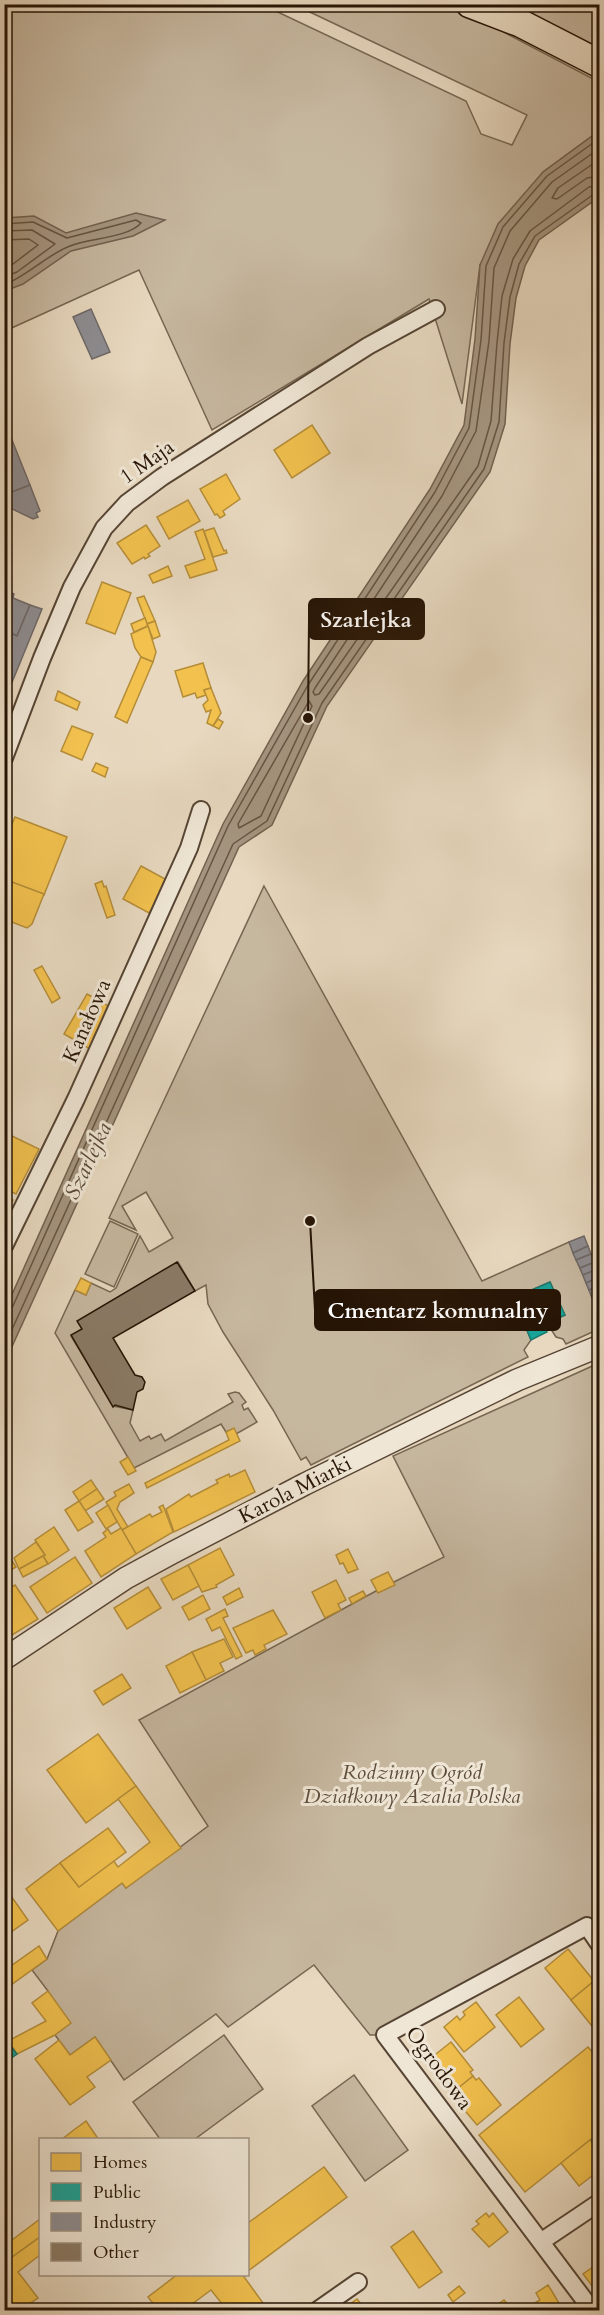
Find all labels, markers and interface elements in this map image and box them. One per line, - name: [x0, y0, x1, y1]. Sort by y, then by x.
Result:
- street label: 1 Maja: [114, 433, 180, 491]
- callout: Szarlejka: [309, 599, 424, 639]
- text: Szarlejka: [320, 605, 412, 635]
- street label: Kanałowa: [56, 975, 118, 1067]
- water label: Szarlejka: [57, 1117, 119, 1204]
- callout: Cmentarz komunalny: [315, 1290, 560, 1330]
- text: Cmentarz komunalny: [327, 1296, 549, 1326]
- street label: Karola Miarki: [233, 1449, 357, 1531]
- park label: Rodzinny Ogród Działkowy Azalia Polska: [303, 1758, 521, 1811]
- street label: Ogrodowa: [399, 2020, 479, 2116]
- legend: [39, 2138, 249, 2276]
- text: Homes: [93, 2150, 147, 2175]
- text: Public: [93, 2180, 141, 2205]
- text: Industry: [93, 2210, 157, 2235]
- text: Other: [93, 2240, 139, 2265]

